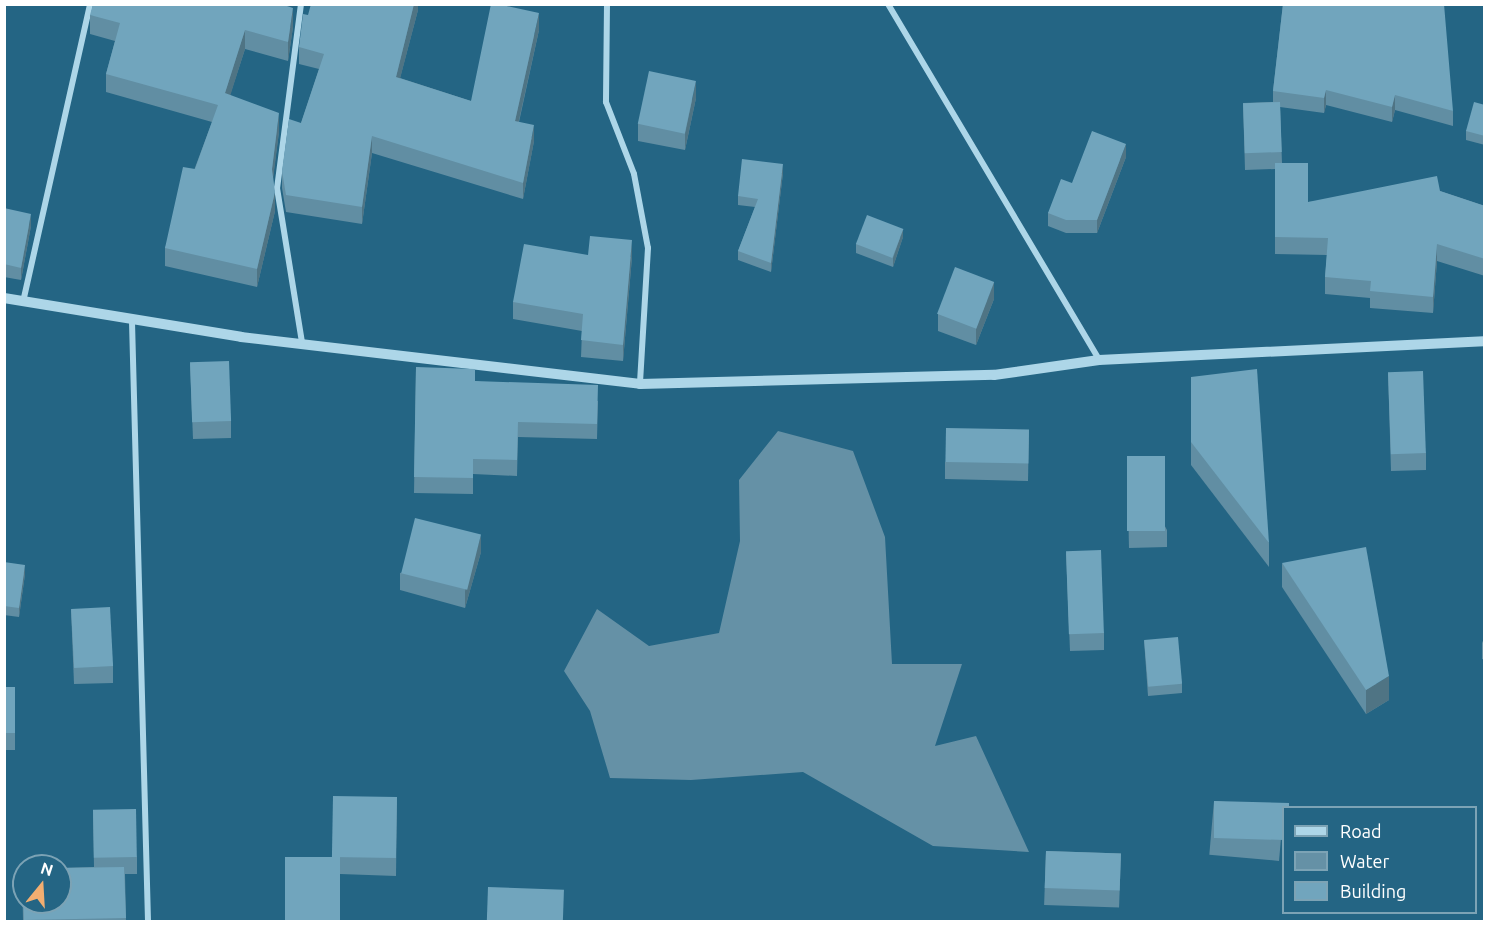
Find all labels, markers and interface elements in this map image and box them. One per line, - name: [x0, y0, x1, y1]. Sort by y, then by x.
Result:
- legend: [1282, 806, 1477, 914]
- text: Road: [1340, 821, 1382, 841]
- text: Water: [1340, 851, 1389, 871]
- north arrow: [12, 854, 72, 914]
- text: N: [38, 858, 55, 879]
- text: Building: [1340, 881, 1406, 901]

